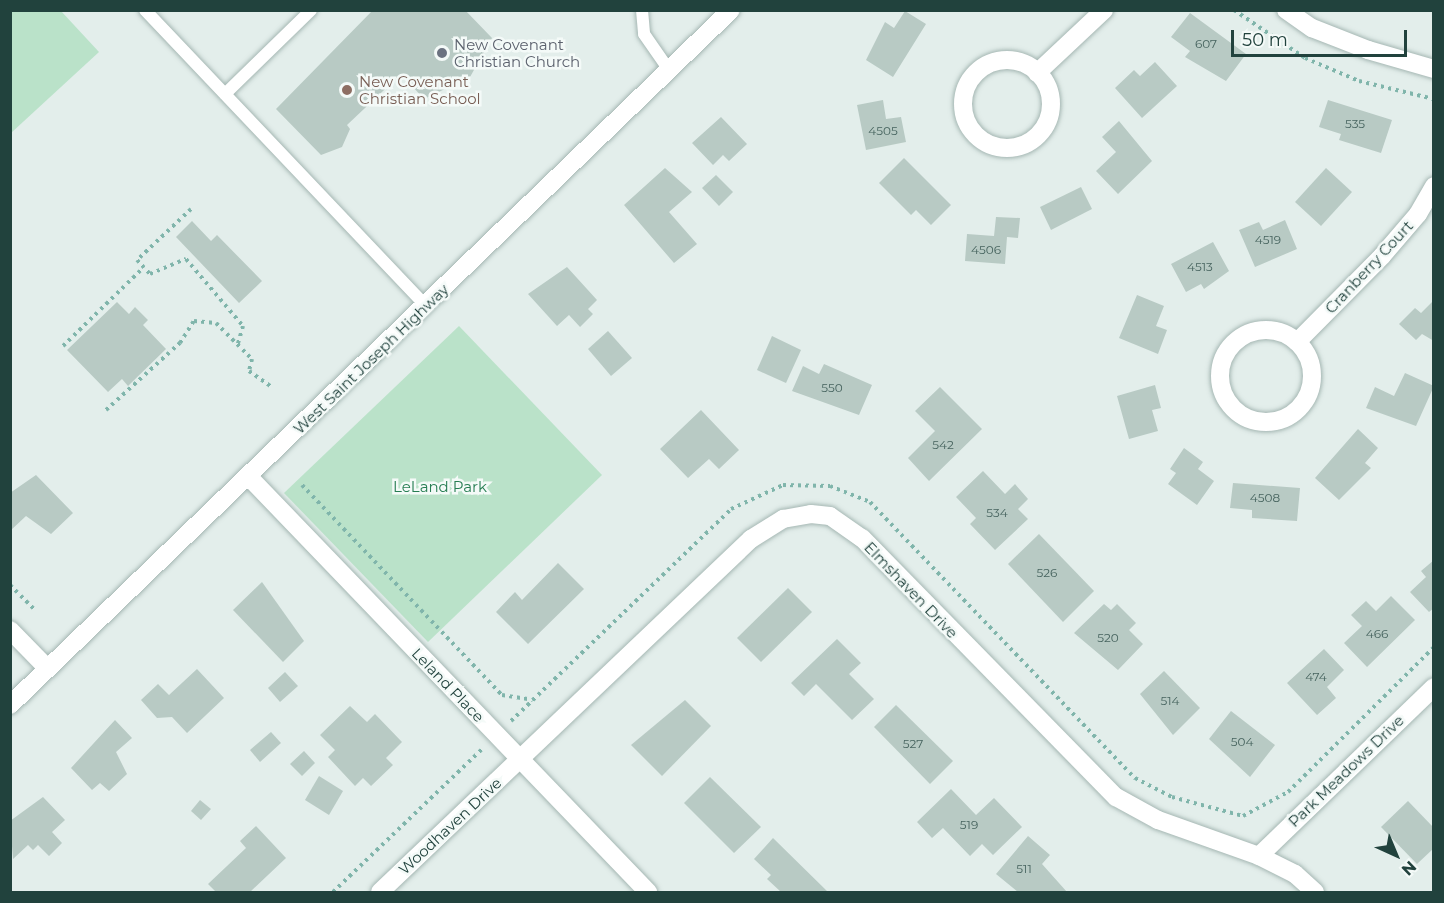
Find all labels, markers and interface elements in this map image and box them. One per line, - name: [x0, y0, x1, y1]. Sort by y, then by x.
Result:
- scale bar: [1234, 18, 1410, 56]
- text: 50 m: [1242, 29, 1288, 51]
- place label: New Covenant Christian Church: [454, 35, 580, 70]
- house number: 607: [1195, 37, 1217, 51]
- marker: New Covenant Christian Church: [435, 46, 449, 60]
- place label: New Covenant Christian School: [359, 72, 481, 107]
- marker: New Covenant Christian School: [340, 83, 354, 97]
- house number: 535: [1345, 117, 1365, 131]
- house number: 4505: [868, 124, 898, 138]
- street label: Cranberry Court: [1321, 217, 1417, 317]
- house number: 4519: [1255, 233, 1281, 247]
- house number: 4506: [971, 243, 1001, 257]
- house number: 4513: [1187, 260, 1213, 274]
- street label: West Saint Joseph Highway: [290, 280, 452, 438]
- house number: 550: [821, 381, 843, 395]
- house number: 542: [932, 438, 954, 452]
- park label: LeLand Park: [393, 478, 487, 496]
- house number: 4508: [1250, 491, 1280, 505]
- house number: 534: [986, 506, 1008, 520]
- street label: Elmshaven Drive: [861, 538, 961, 642]
- house number: 526: [1037, 566, 1057, 580]
- house number: 466: [1366, 627, 1388, 641]
- house number: 520: [1097, 631, 1119, 645]
- street label: Leland Place: [408, 644, 488, 726]
- house number: 474: [1305, 670, 1327, 684]
- house number: 514: [1160, 694, 1180, 708]
- street label: Park Meadows Drive: [1285, 711, 1407, 831]
- house number: 504: [1231, 735, 1253, 749]
- house number: 527: [903, 737, 923, 751]
- street label: Woodhaven Drive: [395, 774, 505, 878]
- house number: 519: [960, 818, 978, 832]
- north arrow: [1366, 825, 1426, 885]
- text: N: [1398, 857, 1420, 880]
- house number: 511: [1016, 862, 1032, 876]

